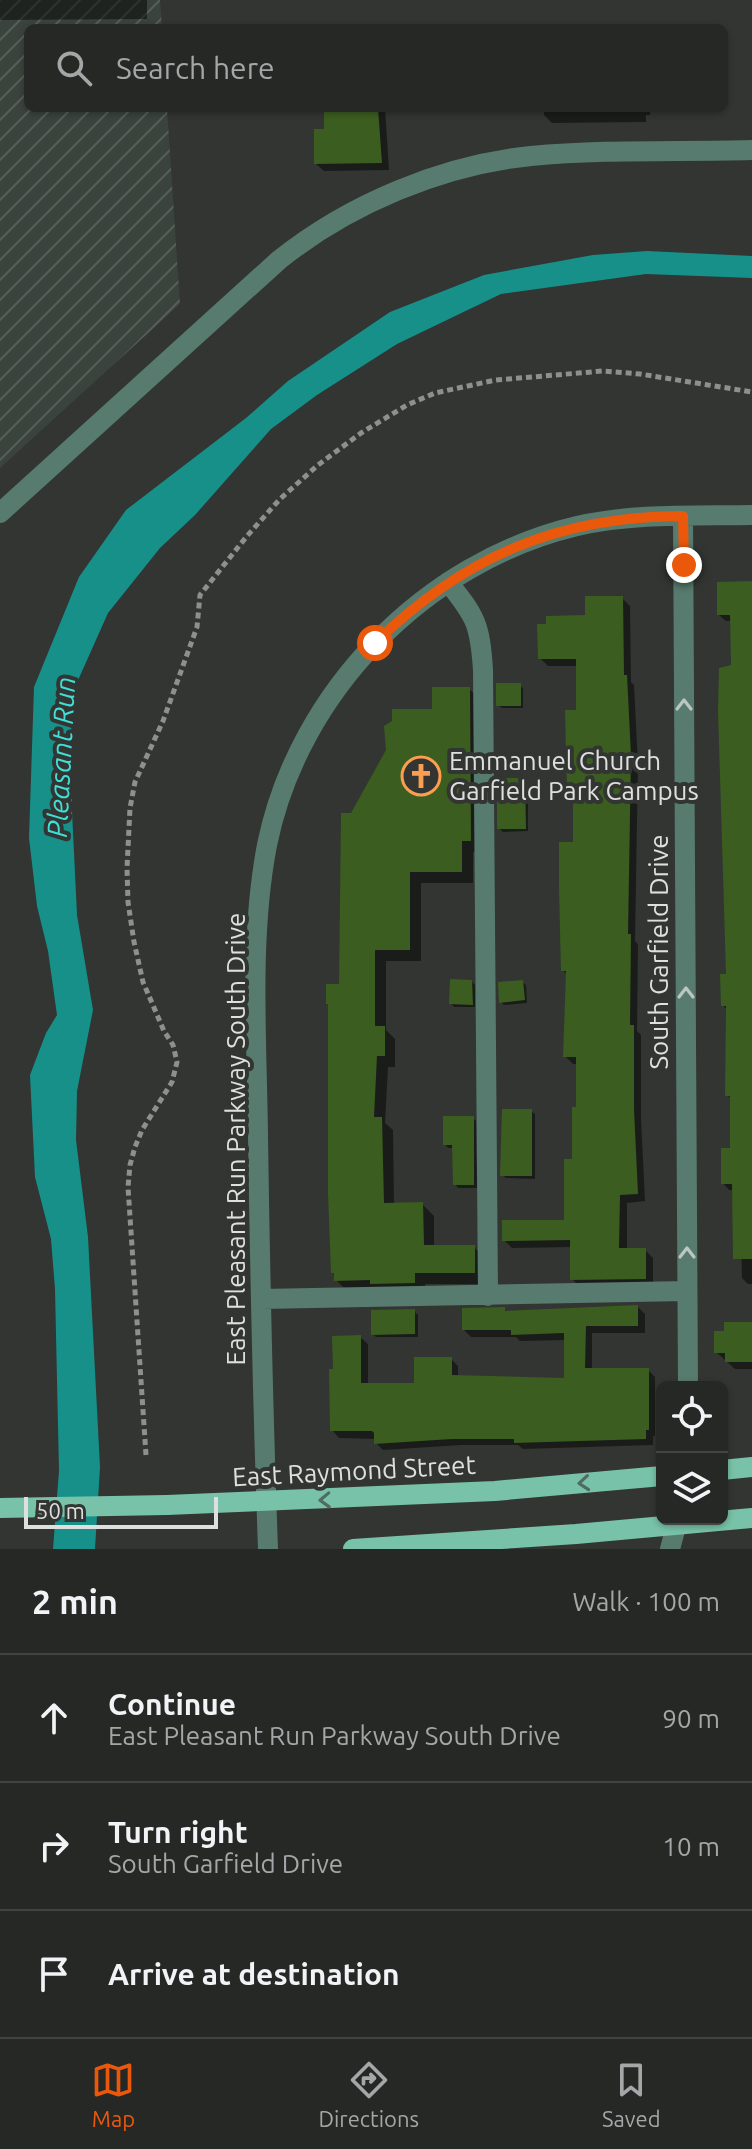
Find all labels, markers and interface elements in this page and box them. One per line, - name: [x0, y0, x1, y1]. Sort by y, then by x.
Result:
- search box: [24, 24, 728, 112]
- icon: search: [52, 46, 96, 90]
- text: Search here: [116, 51, 275, 85]
- route end: [666, 547, 702, 583]
- route start: [357, 625, 393, 661]
- water label: Pleasant Run: [41, 676, 80, 838]
- one-way arrow: [675, 698, 693, 711]
- place label: Emmanuel Church Garfield Park Campus: [449, 746, 699, 805]
- church icon: Emmanuel Church Garfield Park Campus: [400, 755, 442, 797]
- street label: South Garfield Drive: [644, 834, 673, 1070]
- street label: East Pleasant Run Parkway South Drive: [221, 913, 250, 1365]
- one-way arrow: [677, 986, 694, 999]
- one-way arrow: [678, 1246, 696, 1259]
- map controls: [656, 1381, 728, 1525]
- button: locate: [656, 1381, 728, 1453]
- street label: East Raymond Street: [232, 1450, 476, 1491]
- button: layers: [656, 1453, 728, 1525]
- one-way arrow: [577, 1475, 590, 1492]
- one-way arrow: [318, 1491, 331, 1508]
- scale bar: [24, 1493, 218, 1529]
- text: 50 m: [36, 1498, 85, 1523]
- text: 2 min: [32, 1582, 118, 1620]
- text: Walk · 100 m: [572, 1587, 720, 1616]
- text: Continue: [108, 1687, 236, 1721]
- icon: ahead: [32, 1696, 76, 1740]
- text: 90 m: [662, 1704, 720, 1733]
- text: East Pleasant Run Parkway South Drive: [108, 1721, 561, 1750]
- text: Turn right: [108, 1815, 248, 1849]
- icon: right: [32, 1824, 76, 1868]
- text: 10 m: [662, 1832, 720, 1861]
- text: South Garfield Drive: [108, 1849, 343, 1878]
- icon: arrive: [32, 1952, 76, 1996]
- text: Arrive at destination: [108, 1957, 400, 1991]
- tab: Map: [91, 2058, 135, 2131]
- tab: Directions: [318, 2058, 419, 2131]
- tab: Saved: [602, 2058, 661, 2131]

